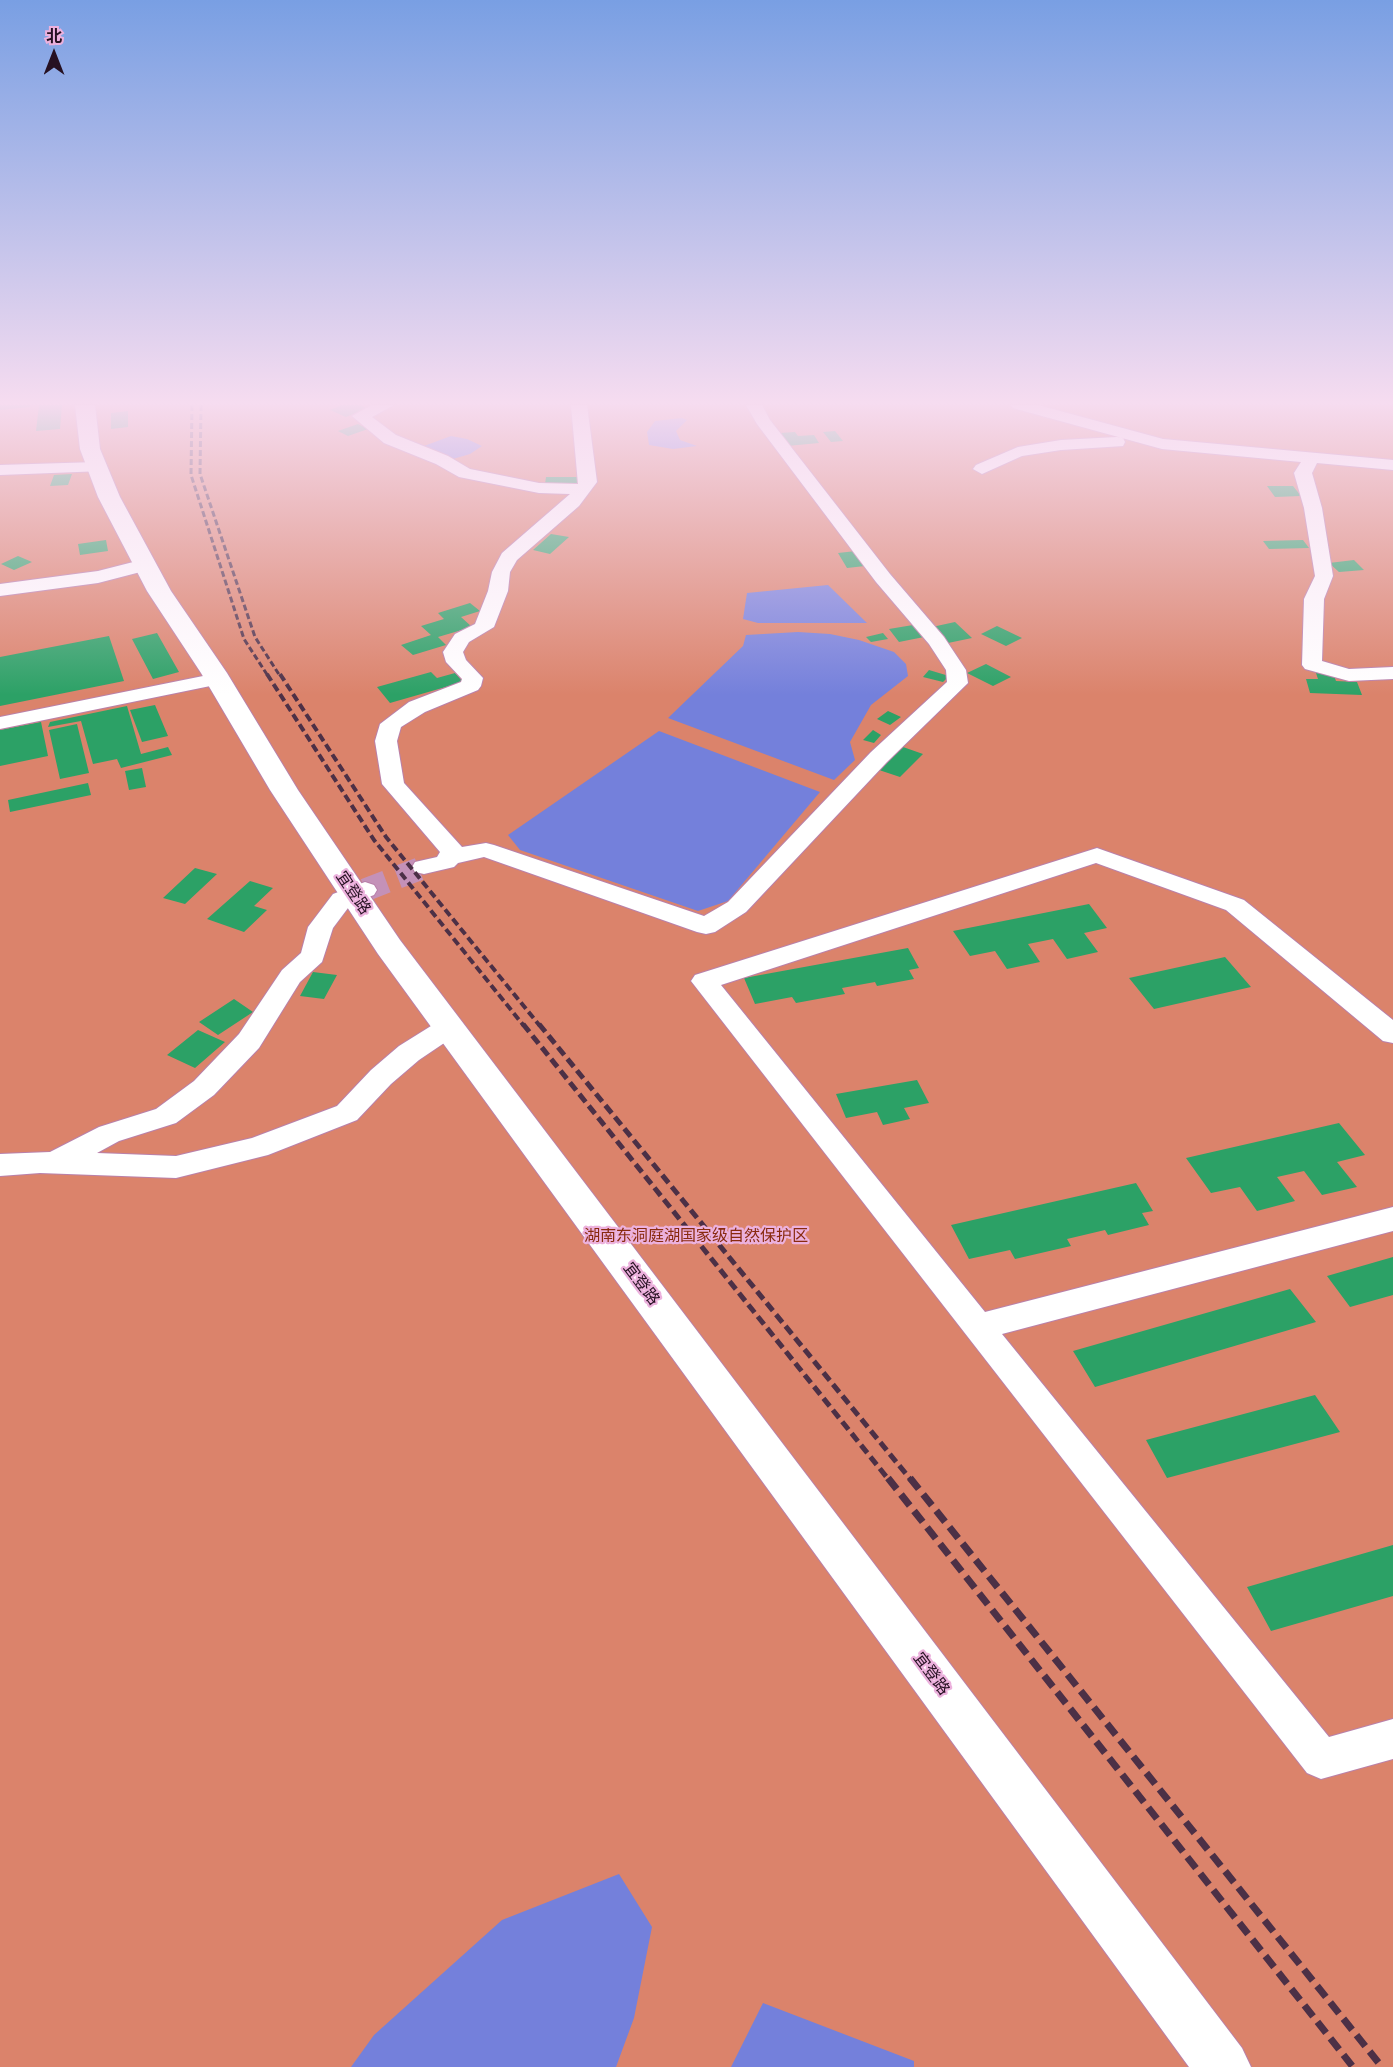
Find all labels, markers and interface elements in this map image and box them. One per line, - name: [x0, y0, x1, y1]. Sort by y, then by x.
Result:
- north arrow: [24, 24, 84, 84]
- text: 北: [46, 25, 62, 47]
- street label: 宜登路: [332, 868, 374, 918]
- park label: 湖南东洞庭湖国家级自然保护区: [584, 1226, 808, 1246]
- street label: 宜登路: [619, 1259, 663, 1309]
- street label: 宜登路: [909, 1649, 953, 1699]

